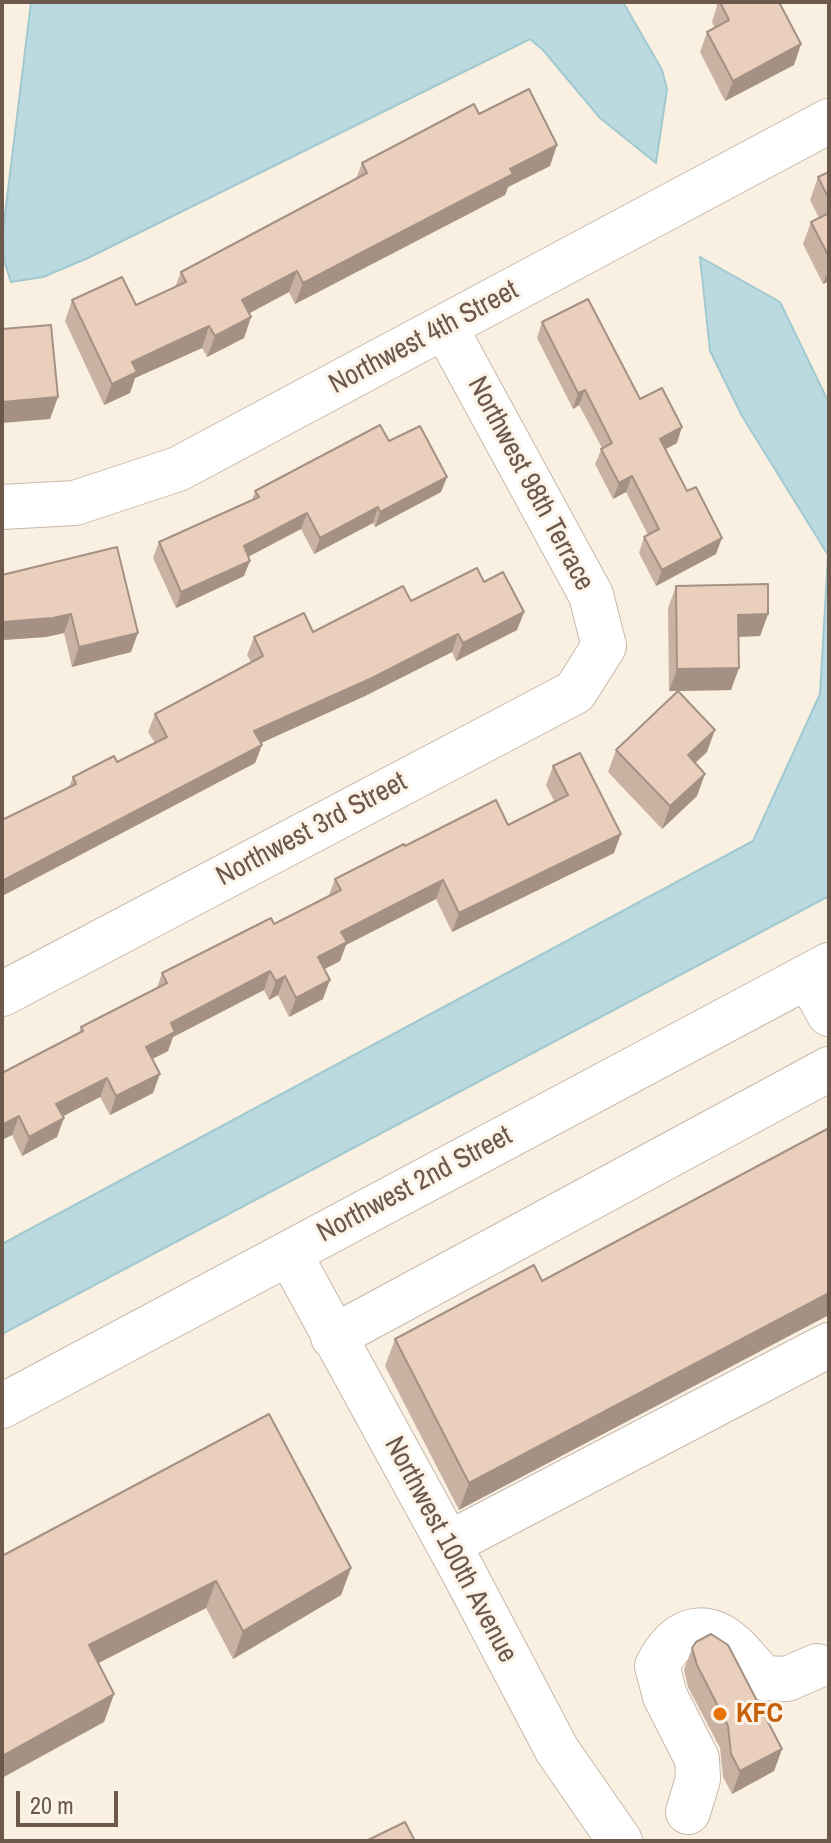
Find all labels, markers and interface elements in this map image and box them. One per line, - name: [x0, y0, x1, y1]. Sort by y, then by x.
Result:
- street label: Northwest 4th Street: [324, 274, 524, 402]
- street label: Northwest 98th Terrace: [459, 371, 601, 597]
- street label: Northwest 3rd Street: [211, 766, 413, 894]
- street label: Northwest 2nd Street: [312, 1120, 518, 1250]
- street label: Northwest 100th Avenue: [376, 1431, 524, 1669]
- place label: KFC: [736, 1697, 783, 1731]
- marker: KFC: [711, 1705, 729, 1723]
- scale bar: [20, 1775, 122, 1825]
- text: 20 m: [30, 1789, 74, 1821]

